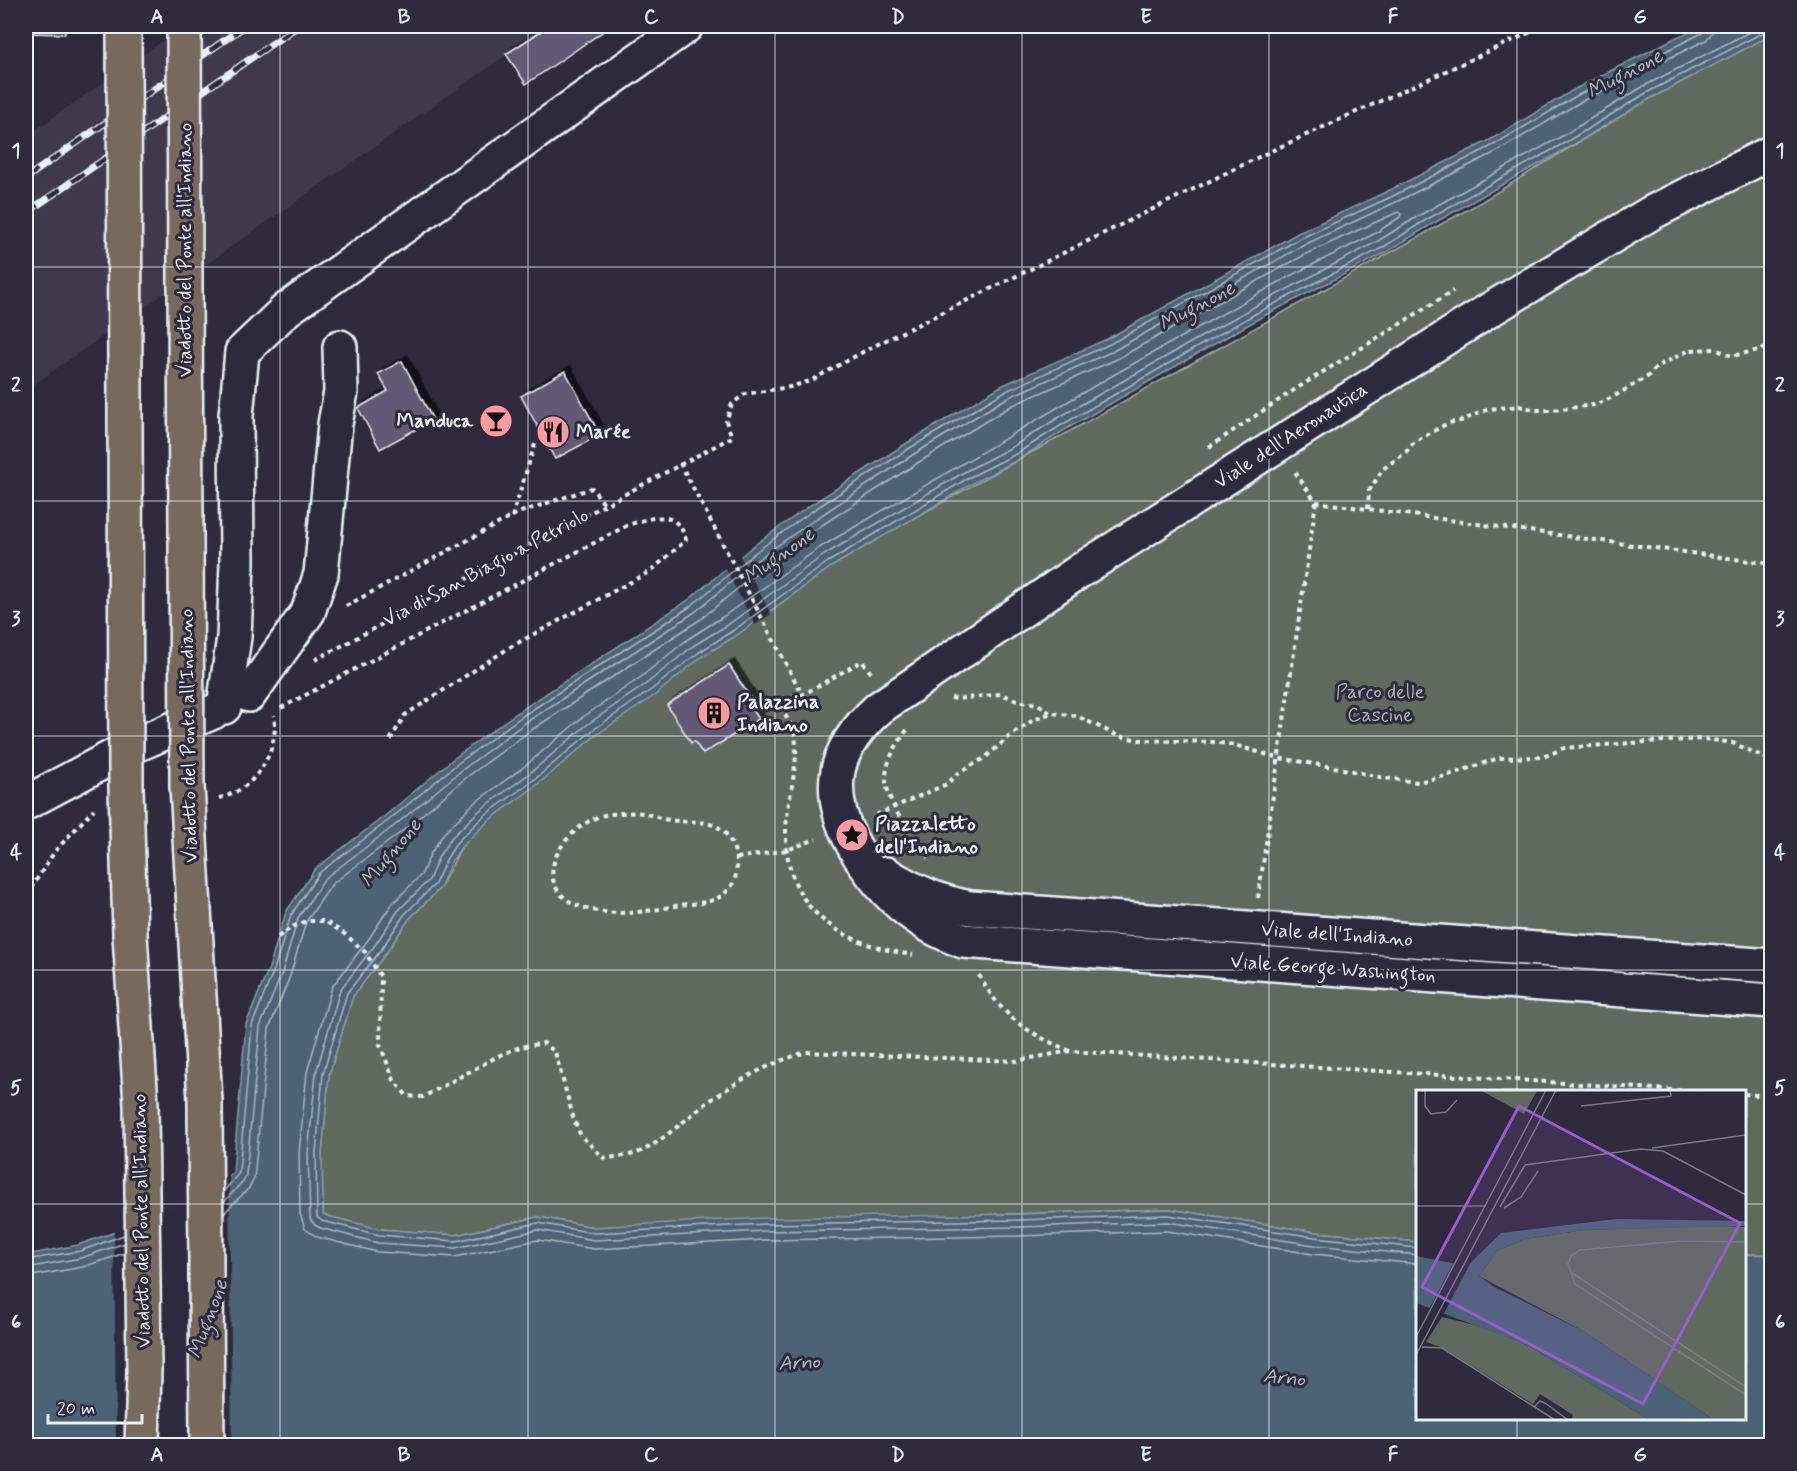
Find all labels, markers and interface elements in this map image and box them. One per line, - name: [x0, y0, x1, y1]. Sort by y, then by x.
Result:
- text: A: [150, 4, 164, 31]
- text: B: [398, 4, 411, 31]
- text: C: [644, 4, 659, 31]
- text: D: [891, 4, 905, 31]
- text: E: [1140, 4, 1152, 31]
- text: F: [1388, 4, 1399, 31]
- text: G: [1633, 4, 1647, 31]
- water label: Mugnone: [1582, 42, 1670, 108]
- street label: Viadotto del Ponte all'Indiano: [172, 123, 199, 377]
- text: 1: [12, 138, 20, 165]
- text: 1: [1776, 138, 1784, 165]
- water label: Mugnone: [1154, 274, 1242, 340]
- text: 2: [11, 372, 21, 399]
- text: 2: [1775, 372, 1785, 399]
- street label: Viale dell'Aeronautica: [1209, 376, 1373, 496]
- bar icon: Manduca: [478, 403, 514, 439]
- place label: Manduca: [397, 408, 474, 435]
- restaurant icon: Marée: [535, 414, 571, 450]
- place label: Marée: [576, 419, 631, 446]
- street label: Via di San Biagio a Petriolo: [378, 502, 595, 636]
- water label: Mugnone: [737, 520, 823, 593]
- text: 3: [11, 606, 21, 633]
- text: 3: [1775, 606, 1785, 633]
- street label: Viadotto del Ponte all'Indiano: [173, 609, 205, 863]
- park label: Parco delle Cascine: [1336, 679, 1424, 729]
- place label: Palazzina Indiano: [737, 689, 819, 739]
- building icon: Palazzina Indiano: [696, 695, 732, 731]
- place label: Piazzaletto dell'Indiano: [875, 811, 979, 861]
- water label: Mugnone: [354, 812, 431, 895]
- place icon: Piazzaletto dell'Indiano: [834, 817, 870, 853]
- text: 4: [10, 840, 22, 867]
- text: 4: [1774, 840, 1786, 867]
- street label: Viale dell'Indiano: [1260, 916, 1414, 954]
- street label: Viale George Washington: [1229, 948, 1437, 992]
- text: 5: [10, 1075, 22, 1102]
- text: 5: [1774, 1075, 1786, 1102]
- inset map: [1416, 1090, 1746, 1420]
- street label: Viadotto del Ponte all'Indiano: [126, 1094, 158, 1348]
- water label: Mugnone: [181, 1274, 238, 1363]
- text: 6: [11, 1309, 21, 1336]
- text: 6: [1775, 1309, 1785, 1336]
- water label: Arno: [777, 1348, 822, 1378]
- water label: Arno: [1262, 1362, 1308, 1394]
- scale bar: [48, 1387, 142, 1425]
- text: 20 m: [57, 1397, 95, 1421]
- text: A: [150, 1442, 164, 1469]
- text: B: [398, 1442, 411, 1469]
- text: C: [644, 1442, 659, 1469]
- text: D: [891, 1442, 905, 1469]
- text: E: [1140, 1442, 1152, 1469]
- text: F: [1388, 1442, 1399, 1469]
- text: G: [1633, 1442, 1647, 1469]

